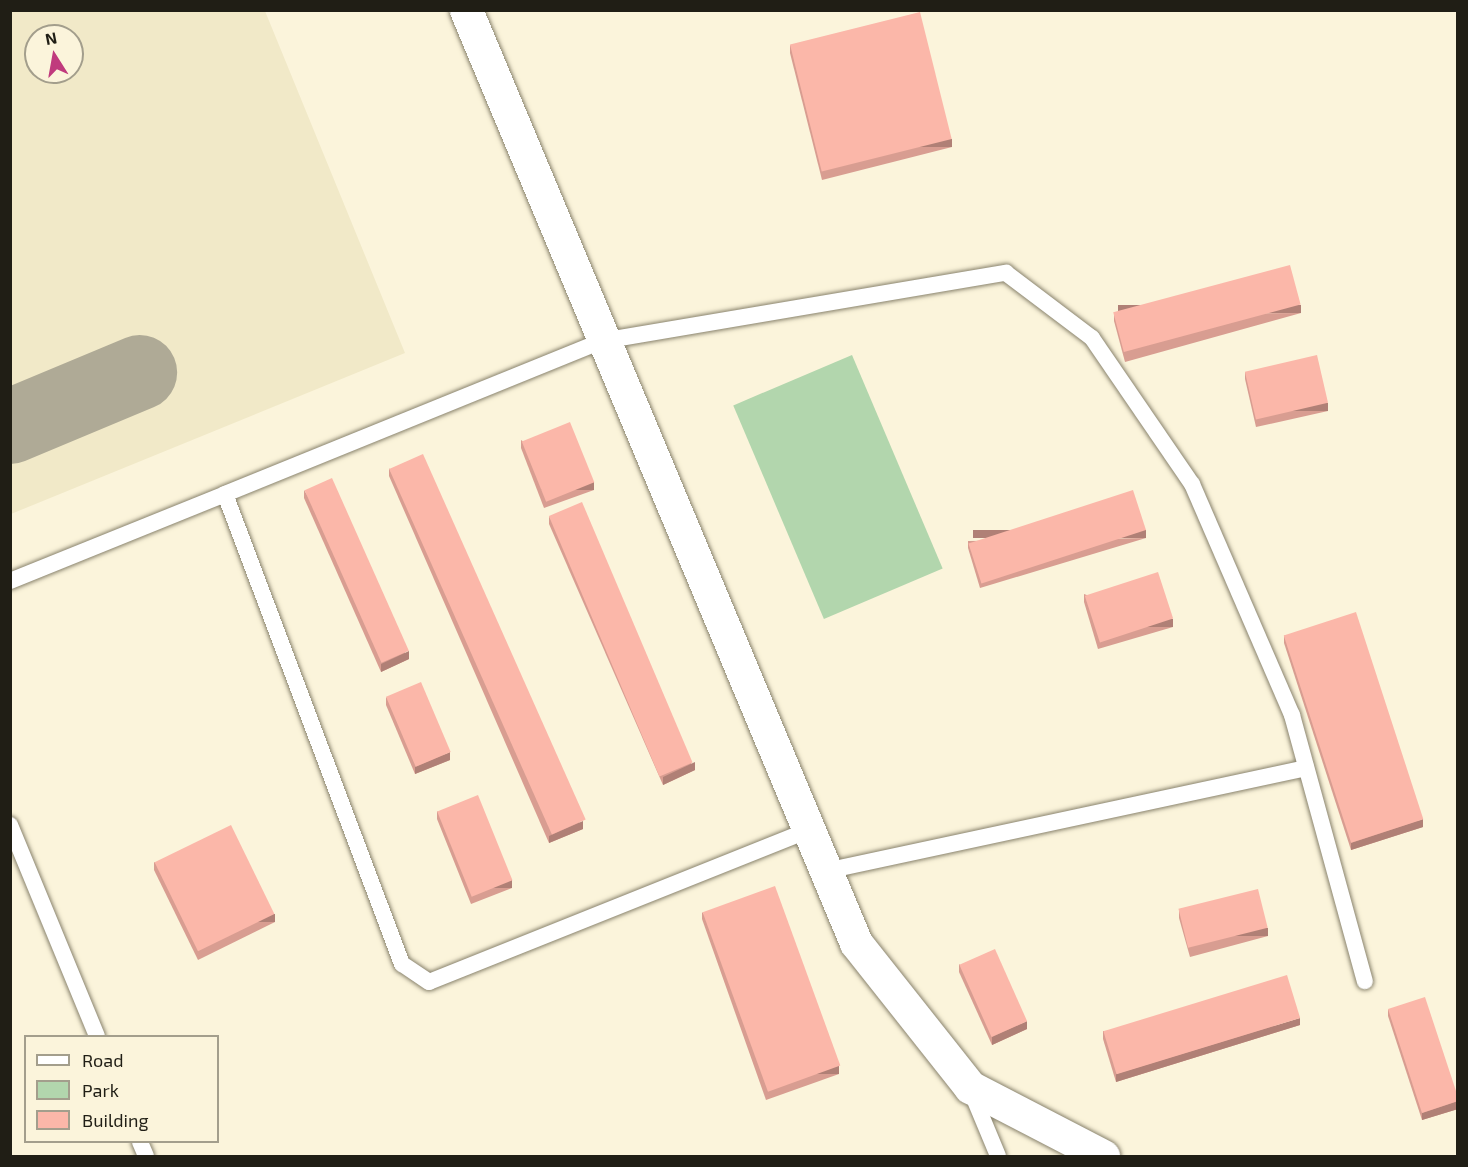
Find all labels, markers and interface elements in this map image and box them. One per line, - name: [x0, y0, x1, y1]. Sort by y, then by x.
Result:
- north arrow: [24, 24, 84, 84]
- text: N: [43, 27, 58, 48]
- legend: [24, 1035, 219, 1143]
- text: Road: [82, 1049, 123, 1071]
- text: Park: [82, 1079, 119, 1101]
- text: Building: [82, 1109, 149, 1131]

